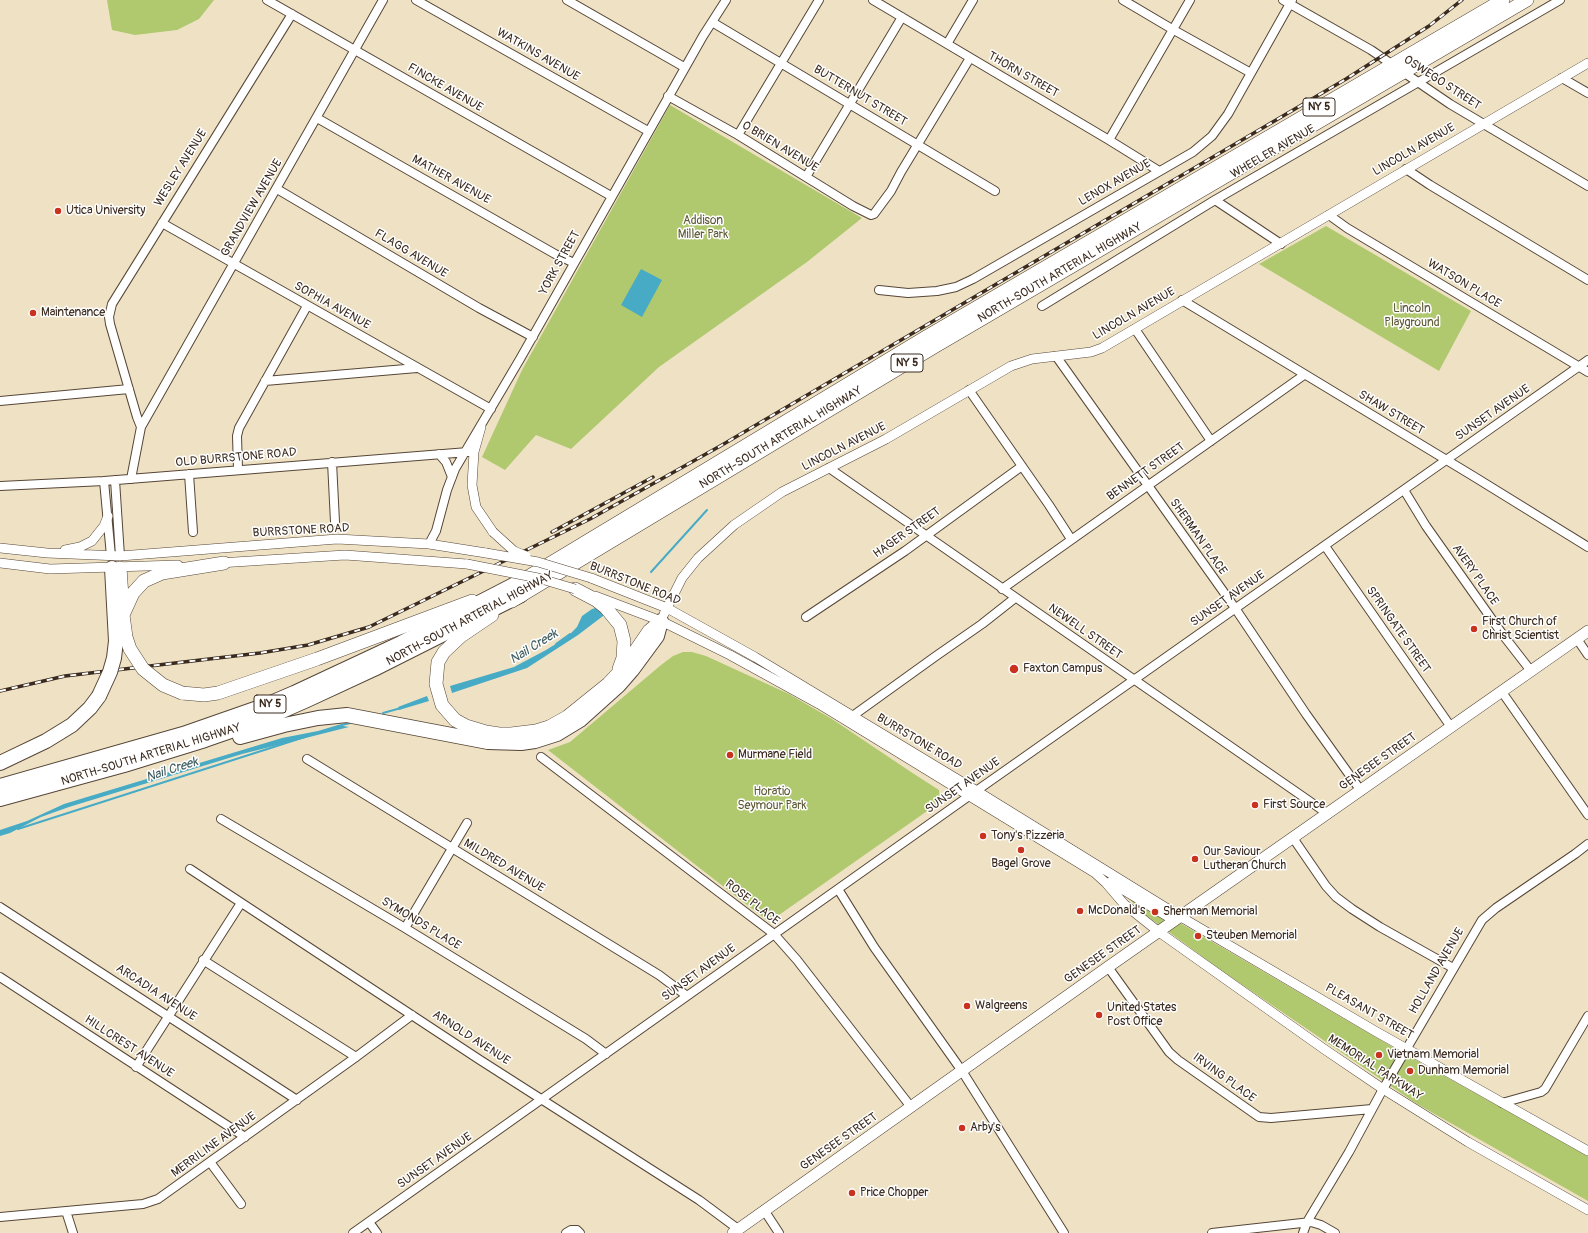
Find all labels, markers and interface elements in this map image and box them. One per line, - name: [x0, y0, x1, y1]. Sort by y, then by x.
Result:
- street label: WATKINS AVENUE: [494, 25, 582, 85]
- street label: THORN STREET: [985, 49, 1061, 101]
- street label: OSWEGO STREET: [1401, 53, 1483, 113]
- street label: FINCKE AVENUE: [405, 61, 485, 115]
- street label: BUTTERNUT STREET: [811, 62, 909, 130]
- road number: NY 5: [1303, 98, 1335, 116]
- street label: O BRIEN AVENUE: [739, 118, 821, 176]
- street label: LINCOLN AVENUE: [1370, 121, 1458, 179]
- street label: WHEELER AVENUE: [1228, 122, 1318, 182]
- street label: WESLEY AVENUE: [152, 127, 210, 209]
- street label: MATHER AVENUE: [409, 152, 493, 208]
- street label: GRANDVIEW AVENUE: [218, 157, 286, 259]
- street label: LENOX AVENUE: [1077, 157, 1153, 209]
- place label: Utica University: [66, 204, 145, 218]
- marker: Utica University: [53, 206, 63, 216]
- park label: Addison Miller Park: [678, 214, 728, 242]
- street label: NORTH-SOUTH ARTERIAL HIGHWAY: [975, 220, 1145, 326]
- street label: FLAGG AVENUE: [372, 227, 450, 281]
- street label: YORK STREET: [536, 228, 584, 298]
- street label: WATSON PLACE: [1425, 256, 1503, 312]
- street label: SOPHIA AVENUE: [291, 279, 373, 333]
- street label: LINCOLN AVENUE: [1090, 285, 1178, 343]
- park label: Lincoln Playground: [1384, 302, 1440, 330]
- place label: Maintenance: [41, 306, 105, 320]
- marker: Maintenance: [28, 308, 38, 318]
- road number: NY 5: [891, 354, 923, 372]
- street label: SUNSET AVENUE: [1453, 382, 1533, 444]
- street label: NORTH-SOUTH ARTERIAL HIGHWAY: [697, 384, 865, 492]
- street label: SHAW STREET: [1355, 388, 1427, 438]
- street label: LINCOLN AVENUE: [800, 420, 888, 474]
- street label: BENNETT STREET: [1104, 440, 1188, 504]
- street label: OLD BURRSTONE ROAD: [175, 446, 297, 470]
- street label: SHERMAN PLACE: [1166, 496, 1230, 578]
- street label: HAGER STREET: [871, 504, 943, 562]
- street label: BURRSTONE ROAD: [252, 521, 350, 541]
- street label: AVERY PLACE: [1449, 542, 1501, 608]
- street label: BURRSTONE ROAD: [587, 559, 683, 609]
- street label: SUNSET AVENUE: [1188, 568, 1268, 630]
- street label: NORTH-SOUTH ARTERIAL HIGHWAY: [384, 569, 556, 669]
- street label: SPRINGATE STREET: [1363, 584, 1433, 676]
- street label: NEWELL STREET: [1045, 601, 1125, 663]
- place label: First Church of Christ Scientist: [1482, 615, 1559, 643]
- marker: First Church of Christ Scientist: [1469, 624, 1479, 634]
- water label: Nail Creek: [507, 626, 561, 668]
- place label: Faxton Campus: [1023, 662, 1102, 676]
- marker: Faxton Campus: [1008, 663, 1020, 675]
- road number: NY 5: [254, 695, 286, 713]
- street label: BURRSTONE ROAD: [874, 711, 964, 773]
- street label: NORTH-SOUTH ARTERIAL HIGHWAY: [59, 721, 243, 789]
- street label: GENESEE STREET: [1337, 730, 1419, 794]
- place label: Murmane Field: [738, 748, 812, 762]
- marker: Murmane Field: [725, 750, 735, 760]
- water label: Nail Creek: [144, 754, 200, 786]
- street label: SUNSET AVENUE: [923, 755, 1003, 817]
- park label: Horatio Seymour Park: [737, 785, 807, 813]
- place label: First Source: [1263, 798, 1325, 812]
- marker: First Source: [1250, 800, 1260, 810]
- place label: Tony's Pizzeria: [991, 829, 1064, 843]
- marker: Tony's Pizzeria: [978, 831, 988, 841]
- street label: MILDRED AVENUE: [461, 836, 547, 896]
- marker: Bagel Grove: [1016, 845, 1026, 855]
- place label: Our Saviour Lutheran Church: [1203, 845, 1286, 873]
- marker: Our Saviour Lutheran Church: [1190, 854, 1200, 864]
- place label: Bagel Grove: [991, 857, 1051, 871]
- street label: ROSE PLACE: [722, 877, 782, 929]
- street label: SYMONDS PLACE: [379, 895, 463, 953]
- place label: McDonald's: [1088, 904, 1145, 918]
- place label: Sherman Memorial: [1163, 905, 1257, 919]
- marker: McDonald's: [1075, 906, 1085, 916]
- marker: Sherman Memorial: [1150, 907, 1160, 917]
- street label: GENESEE STREET: [1062, 923, 1144, 987]
- street label: HOLLAND AVENUE: [1407, 925, 1467, 1017]
- place label: Steuben Memorial: [1206, 929, 1297, 943]
- marker: Steuben Memorial: [1193, 931, 1203, 941]
- street label: SUNSET AVENUE: [659, 941, 739, 1005]
- street label: ARCADIA AVENUE: [113, 962, 199, 1024]
- street label: PLEASANT STREET: [1322, 981, 1416, 1043]
- place label: Walgreens: [975, 999, 1027, 1013]
- marker: Walgreens: [962, 1001, 972, 1011]
- place label: United States Post Office: [1107, 1001, 1176, 1029]
- street label: ARNOLD AVENUE: [430, 1008, 512, 1068]
- marker: United States Post Office: [1094, 1010, 1104, 1020]
- street label: HILLCREST AVENUE: [82, 1013, 176, 1081]
- street label: MEMORIAL PARKWAY: [1325, 1032, 1425, 1104]
- place label: Vietnam Memorial: [1387, 1048, 1479, 1062]
- street label: IRVING PLACE: [1190, 1050, 1258, 1106]
- marker: Vietnam Memorial: [1374, 1050, 1384, 1060]
- place label: Dunham Memorial: [1418, 1064, 1509, 1078]
- marker: Dunham Memorial: [1405, 1066, 1415, 1076]
- street label: MERRILINE AVENUE: [169, 1109, 259, 1181]
- street label: GENESEE STREET: [798, 1110, 880, 1174]
- place label: Arby's: [970, 1121, 1001, 1135]
- marker: Arby's: [957, 1123, 967, 1133]
- street label: SUNSET AVENUE: [395, 1130, 475, 1192]
- place label: Price Chopper: [860, 1186, 929, 1200]
- marker: Price Chopper: [847, 1188, 857, 1198]

